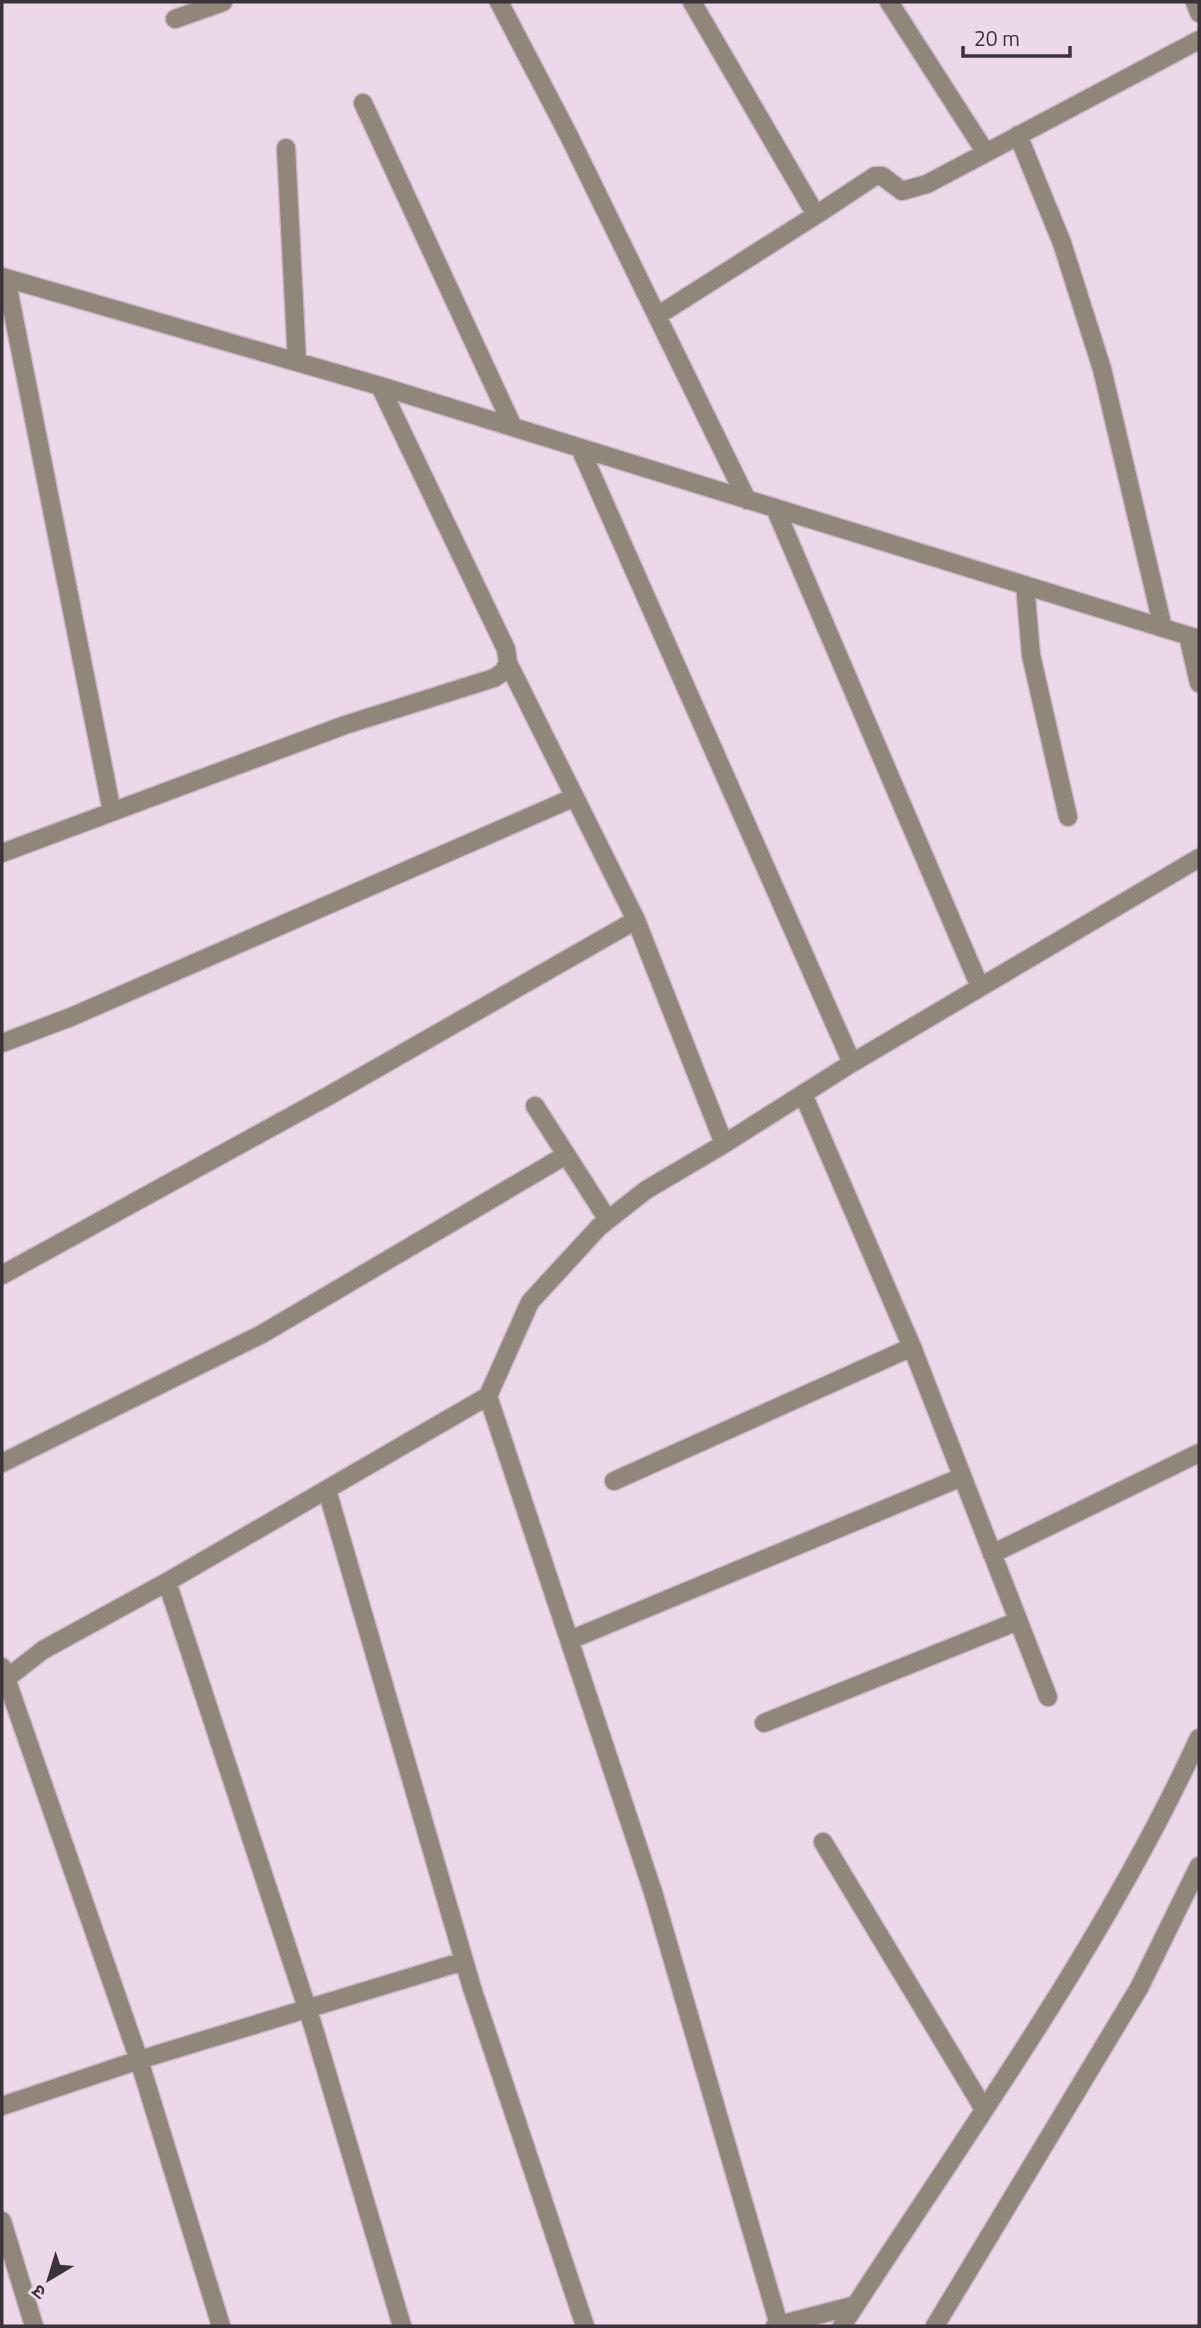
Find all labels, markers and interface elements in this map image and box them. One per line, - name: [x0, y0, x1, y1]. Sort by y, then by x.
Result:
- scale bar: [963, 14, 1070, 58]
- text: 20 m: [974, 22, 1020, 54]
- north arrow: [14, 2244, 84, 2314]
- text: उ: [24, 2277, 52, 2308]

